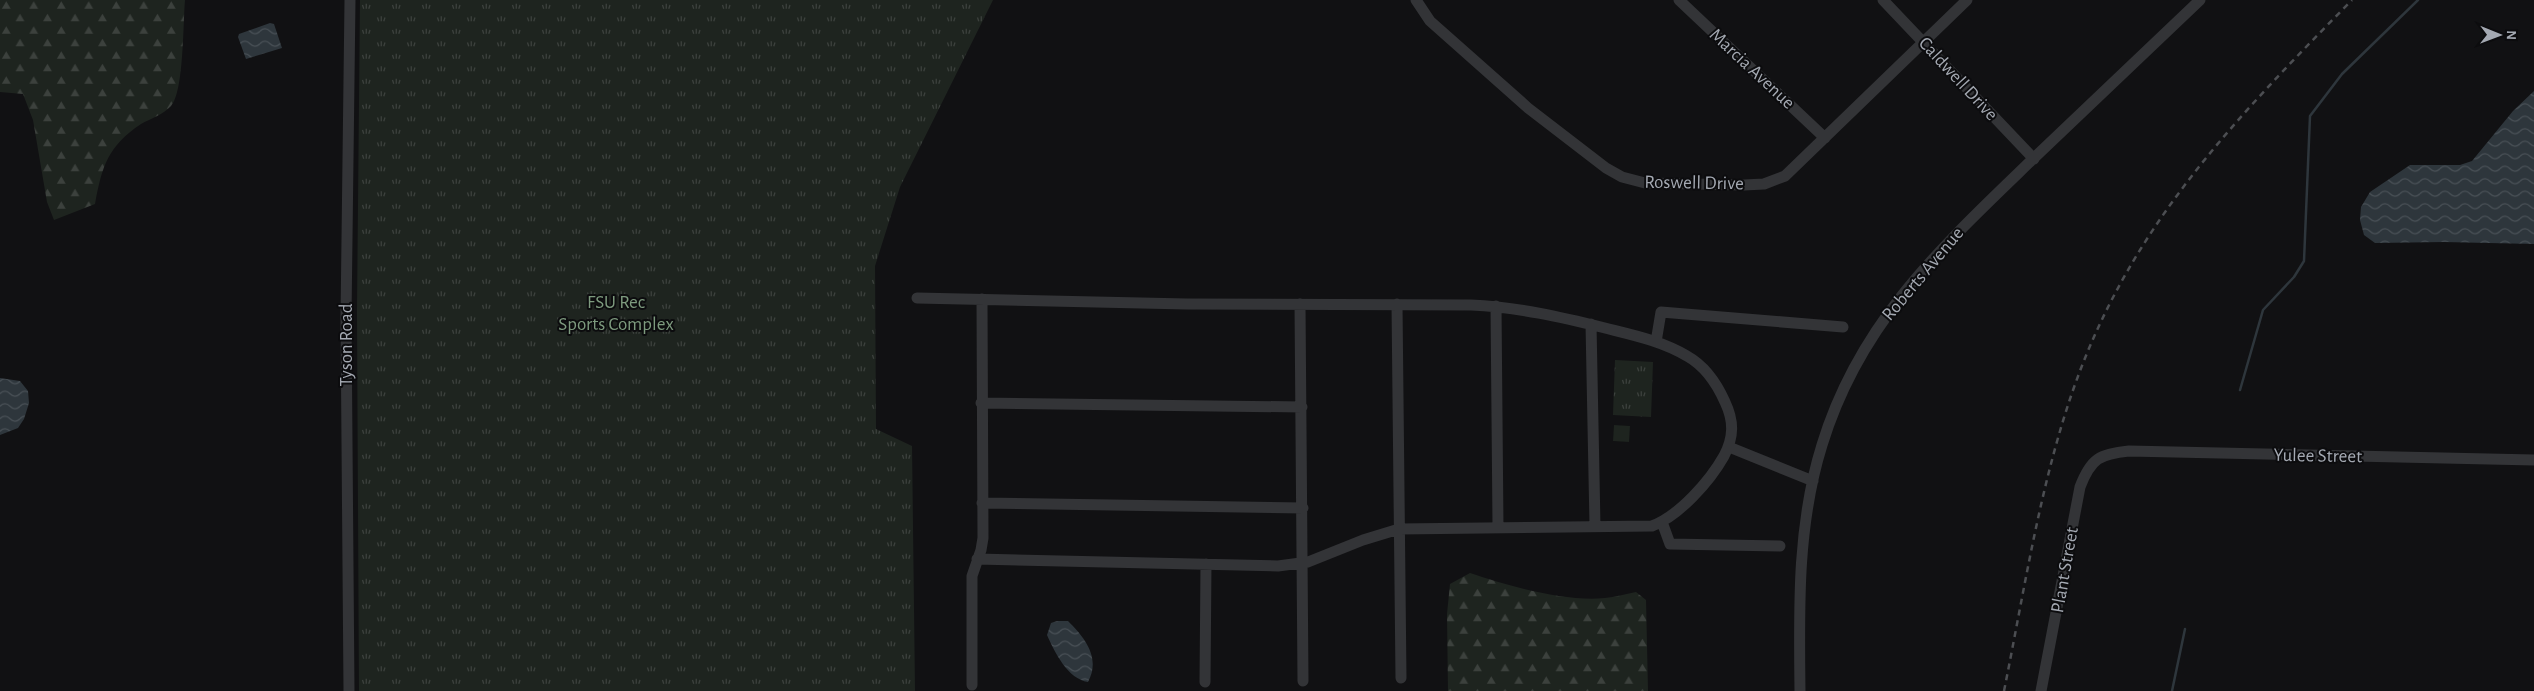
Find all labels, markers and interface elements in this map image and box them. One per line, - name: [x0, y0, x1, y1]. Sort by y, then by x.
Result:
- north arrow: [2474, 10, 2524, 60]
- street label: Marcia Avenue: [1706, 25, 1798, 113]
- text: N: [2504, 30, 2518, 40]
- street label: Caldwell Drive: [1915, 34, 2001, 124]
- street label: Roswell Drive: [1644, 173, 1744, 193]
- street label: Roberts Avenue: [1879, 224, 1967, 324]
- park label: FSU Rec Sports Complex: [558, 293, 674, 334]
- street label: Tyson Road: [337, 303, 356, 387]
- street label: Yulee Street: [2274, 446, 2362, 466]
- street label: Plant Street: [2048, 526, 2082, 614]

